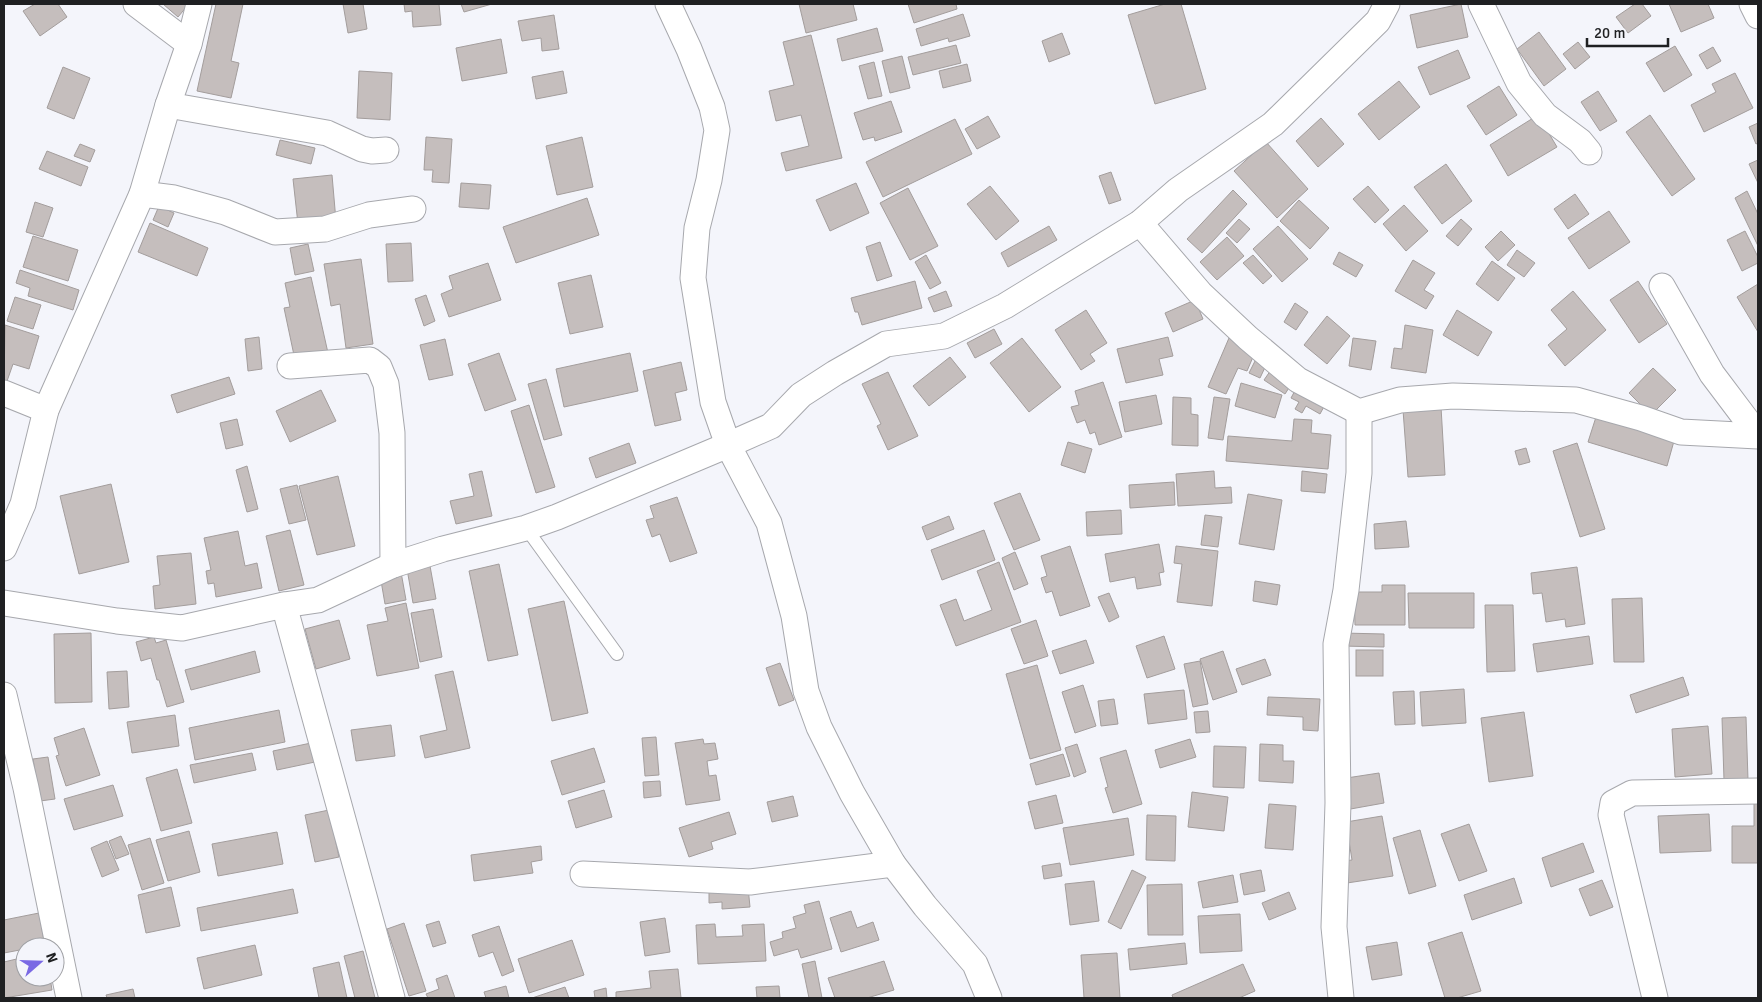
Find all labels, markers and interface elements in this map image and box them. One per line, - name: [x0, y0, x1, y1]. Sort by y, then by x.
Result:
- scale bar: [1587, 15, 1668, 47]
- text: 20 m: [1594, 24, 1625, 42]
- north arrow: [15, 937, 65, 987]
- text: N: [42, 950, 61, 965]

